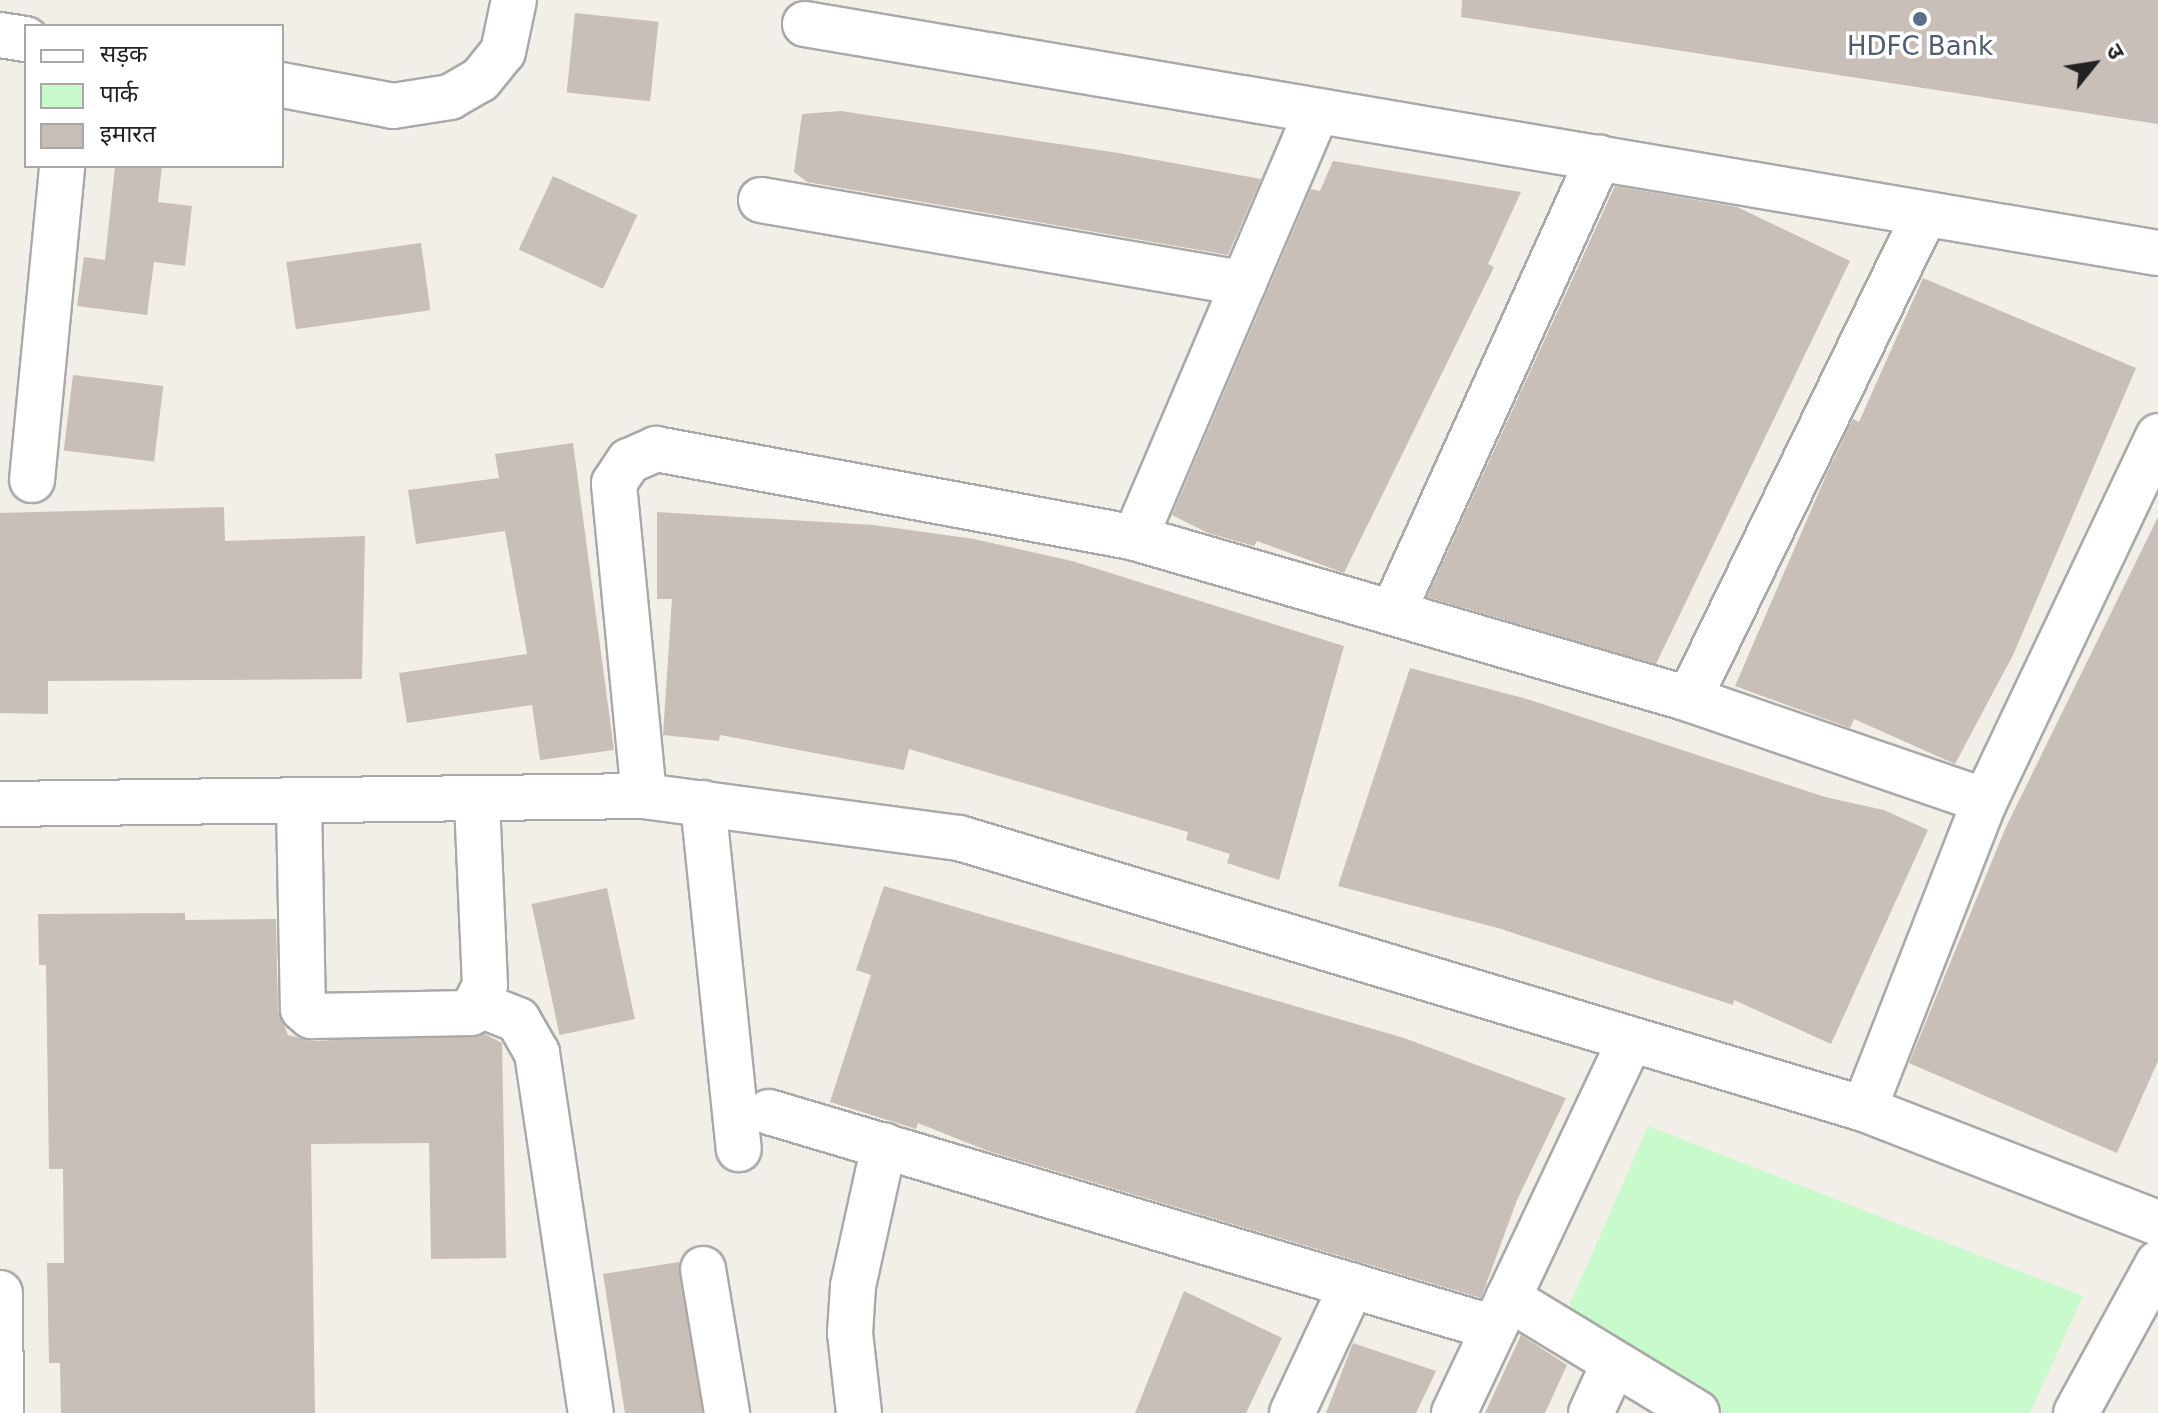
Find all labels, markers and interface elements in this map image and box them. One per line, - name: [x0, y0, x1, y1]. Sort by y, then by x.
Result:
- marker: HDFC Bank: [1911, 10, 1929, 28]
- legend: [24, 24, 284, 168]
- north arrow: [2054, 24, 2134, 104]
- place label: HDFC Bank: [1847, 31, 1993, 63]
- text: सड़क: [100, 40, 148, 68]
- text: उ: [2101, 40, 2129, 64]
- text: पार्क: [100, 80, 138, 108]
- text: इमारत: [100, 120, 156, 148]

